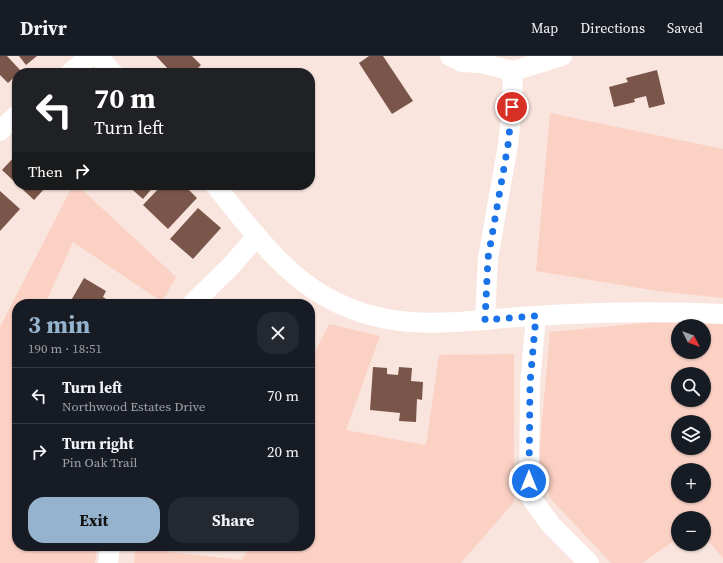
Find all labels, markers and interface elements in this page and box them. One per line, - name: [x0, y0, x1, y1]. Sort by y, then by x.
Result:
- text: Drivr: [20, 15, 67, 41]
- text: Map: [531, 18, 558, 38]
- text: Directions: [580, 18, 645, 38]
- text: Saved: [667, 18, 703, 38]
- text: 70 m: [94, 79, 156, 117]
- icon: left: [28, 84, 80, 136]
- pin: [495, 90, 529, 124]
- icon: arrive: [501, 96, 523, 118]
- text: Turn left: [94, 115, 164, 140]
- icon: right: [71, 160, 93, 182]
- text: Then: [28, 161, 63, 182]
- text: 3 min: [28, 308, 90, 341]
- button: close: [257, 312, 299, 354]
- north arrow: [671, 319, 711, 359]
- map controls: [671, 319, 711, 551]
- text: 190 m · 18:51: [28, 340, 102, 357]
- button: search: [671, 367, 711, 407]
- text: Turn left: [62, 377, 122, 398]
- icon: left: [28, 385, 50, 407]
- text: 70 m: [267, 385, 299, 406]
- text: Northwood Estates Drive: [62, 398, 205, 415]
- button: layers: [671, 415, 711, 455]
- text: Turn right: [62, 433, 134, 454]
- icon: right: [28, 441, 50, 463]
- text: 20 m: [267, 441, 299, 462]
- text: Pin Oak Trail: [62, 454, 137, 471]
- position arrow: [508, 460, 550, 502]
- button: +: [671, 463, 711, 503]
- button: Exit: [28, 497, 160, 543]
- button: Share: [168, 497, 299, 543]
- button: −: [671, 511, 711, 551]

